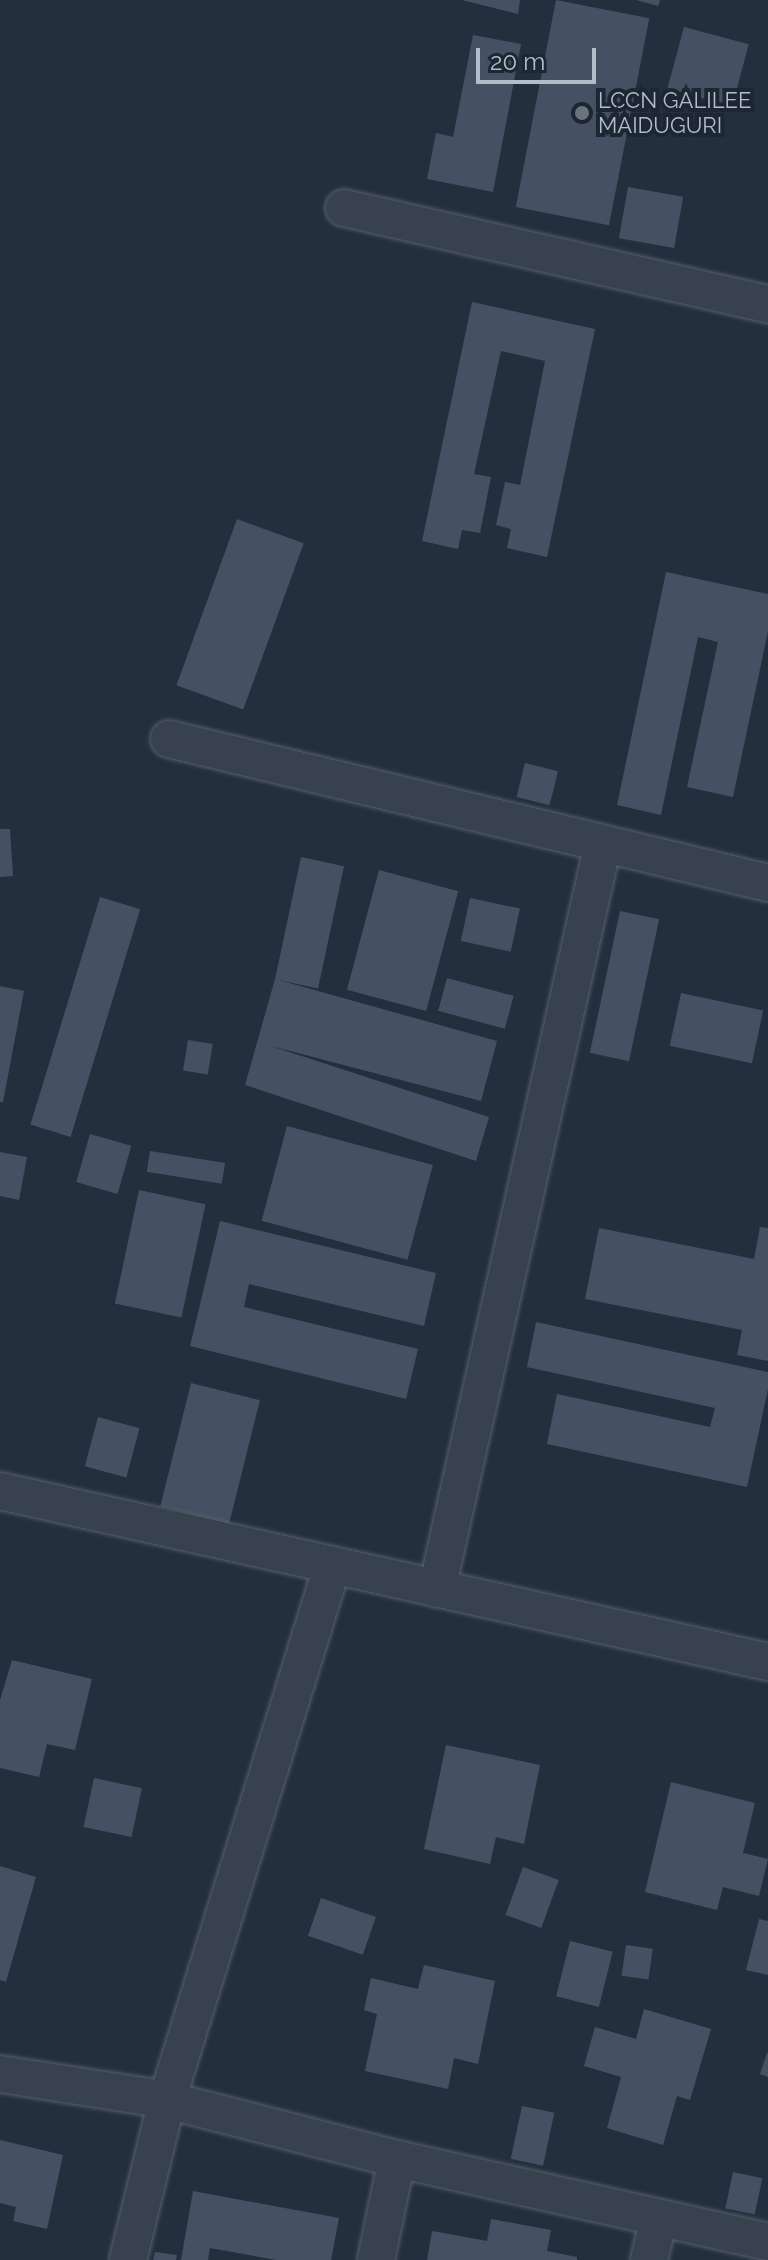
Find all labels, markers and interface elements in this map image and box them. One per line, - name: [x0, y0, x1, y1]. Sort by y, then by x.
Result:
- scale bar: [480, 32, 600, 82]
- text: 20 m: [490, 47, 545, 76]
- place label: LCCN GALILEE MAIDUGURI: [598, 87, 751, 138]
- marker: LCCN GALILEE MAIDUGURI: [573, 104, 591, 122]

